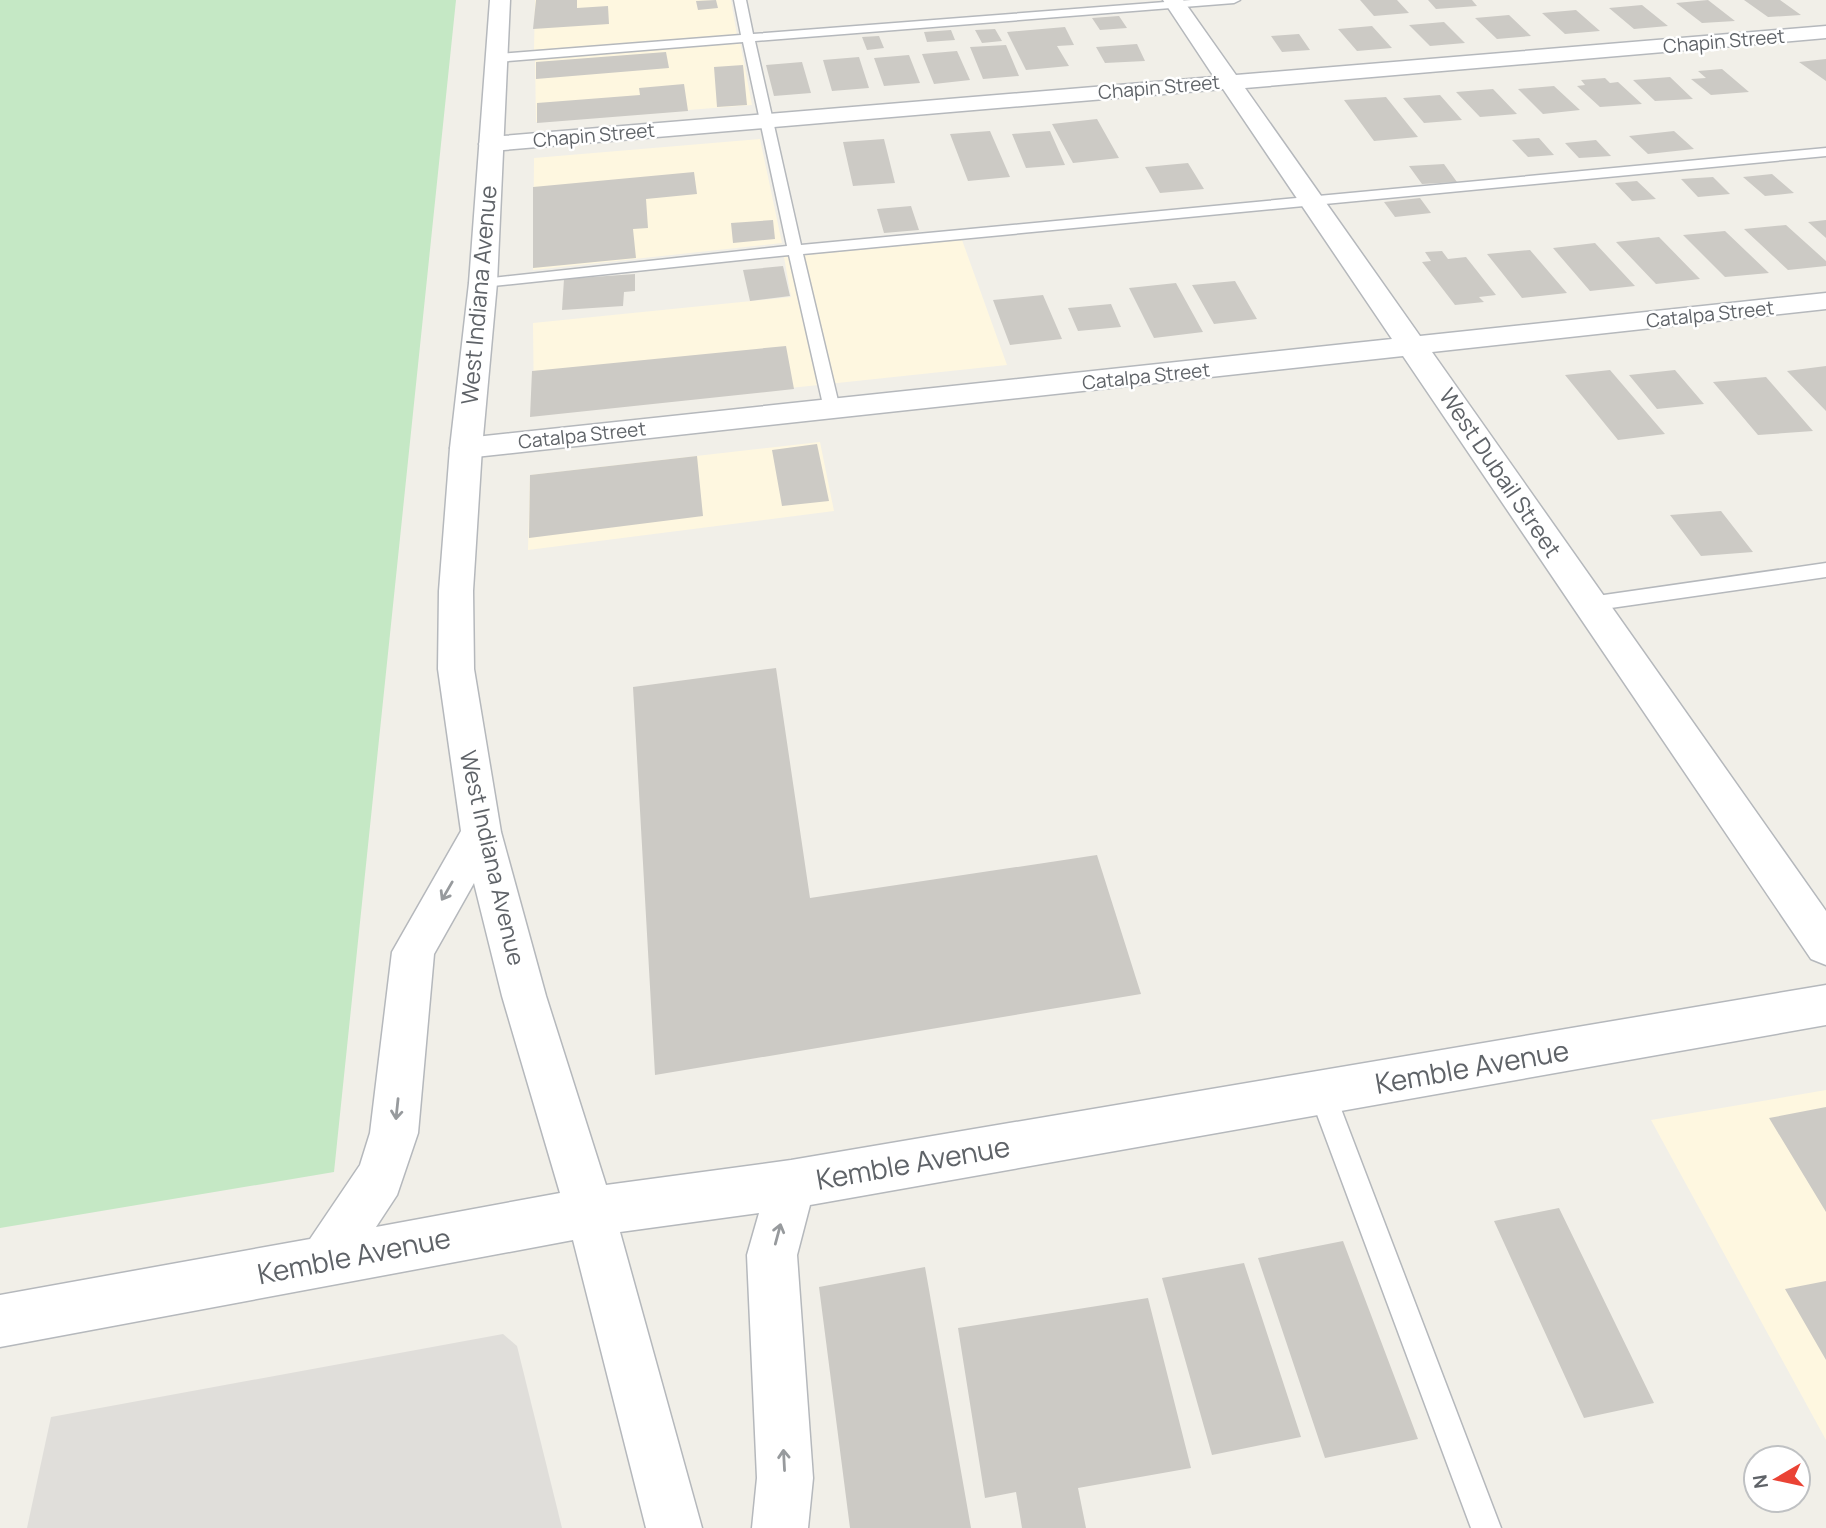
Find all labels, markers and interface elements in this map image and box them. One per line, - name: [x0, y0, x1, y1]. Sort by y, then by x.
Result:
- street label: Chapin Street: [1662, 23, 1786, 59]
- street label: Chapin Street: [1097, 69, 1221, 105]
- street label: Chapin Street: [532, 117, 656, 153]
- street label: West Indiana Avenue: [452, 184, 504, 406]
- street label: Catalpa Street: [1645, 294, 1775, 334]
- street label: Catalpa Street: [1081, 356, 1211, 396]
- street label: West Dubail Street: [1432, 381, 1569, 563]
- street label: Catalpa Street: [517, 415, 647, 455]
- street label: West Indiana Avenue: [453, 747, 533, 969]
- one-way arrow: [440, 881, 454, 901]
- street label: Kemble Avenue: [1372, 1030, 1572, 1102]
- one-way arrow: [390, 1097, 403, 1120]
- street label: Kemble Avenue: [813, 1126, 1013, 1198]
- street label: Kemble Avenue: [254, 1218, 454, 1292]
- one-way arrow: [772, 1223, 785, 1245]
- north arrow: [1742, 1444, 1812, 1514]
- one-way arrow: [777, 1449, 790, 1472]
- text: N: [1746, 1473, 1774, 1490]

